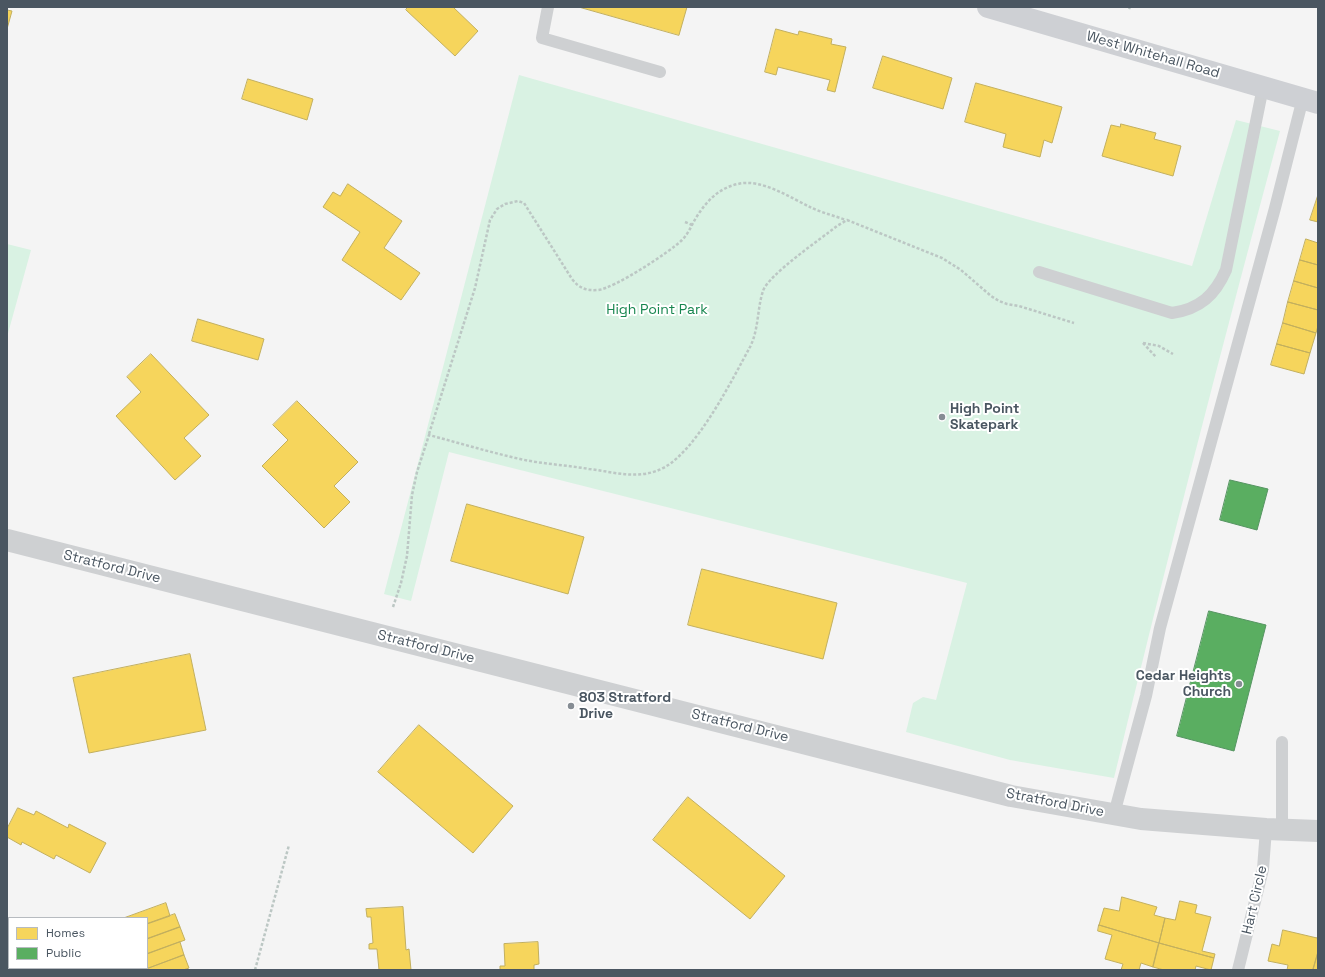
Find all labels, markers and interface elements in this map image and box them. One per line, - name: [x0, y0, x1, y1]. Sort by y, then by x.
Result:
- street label: West Whitehall Road: [1084, 28, 1222, 82]
- park label: High Point Park: [606, 302, 708, 318]
- place label: High Point Skatepark: [950, 401, 1019, 434]
- marker: High Point Skatepark: [937, 412, 947, 422]
- street label: Stratford Drive: [62, 547, 162, 587]
- street label: Stratford Drive: [376, 627, 476, 667]
- place label: Cedar Heights Church: [1136, 668, 1231, 700]
- marker: Cedar Heights Church: [1234, 679, 1244, 689]
- place label: 803 Stratford Drive: [579, 690, 671, 722]
- marker: 803 Stratford Drive: [566, 701, 576, 711]
- street label: Stratford Drive: [690, 706, 790, 746]
- street label: Stratford Drive: [1005, 785, 1105, 821]
- street label: Hart Circle: [1239, 864, 1271, 936]
- legend: [8, 917, 148, 969]
- text: Homes: [46, 925, 85, 941]
- text: Public: [46, 945, 81, 961]

